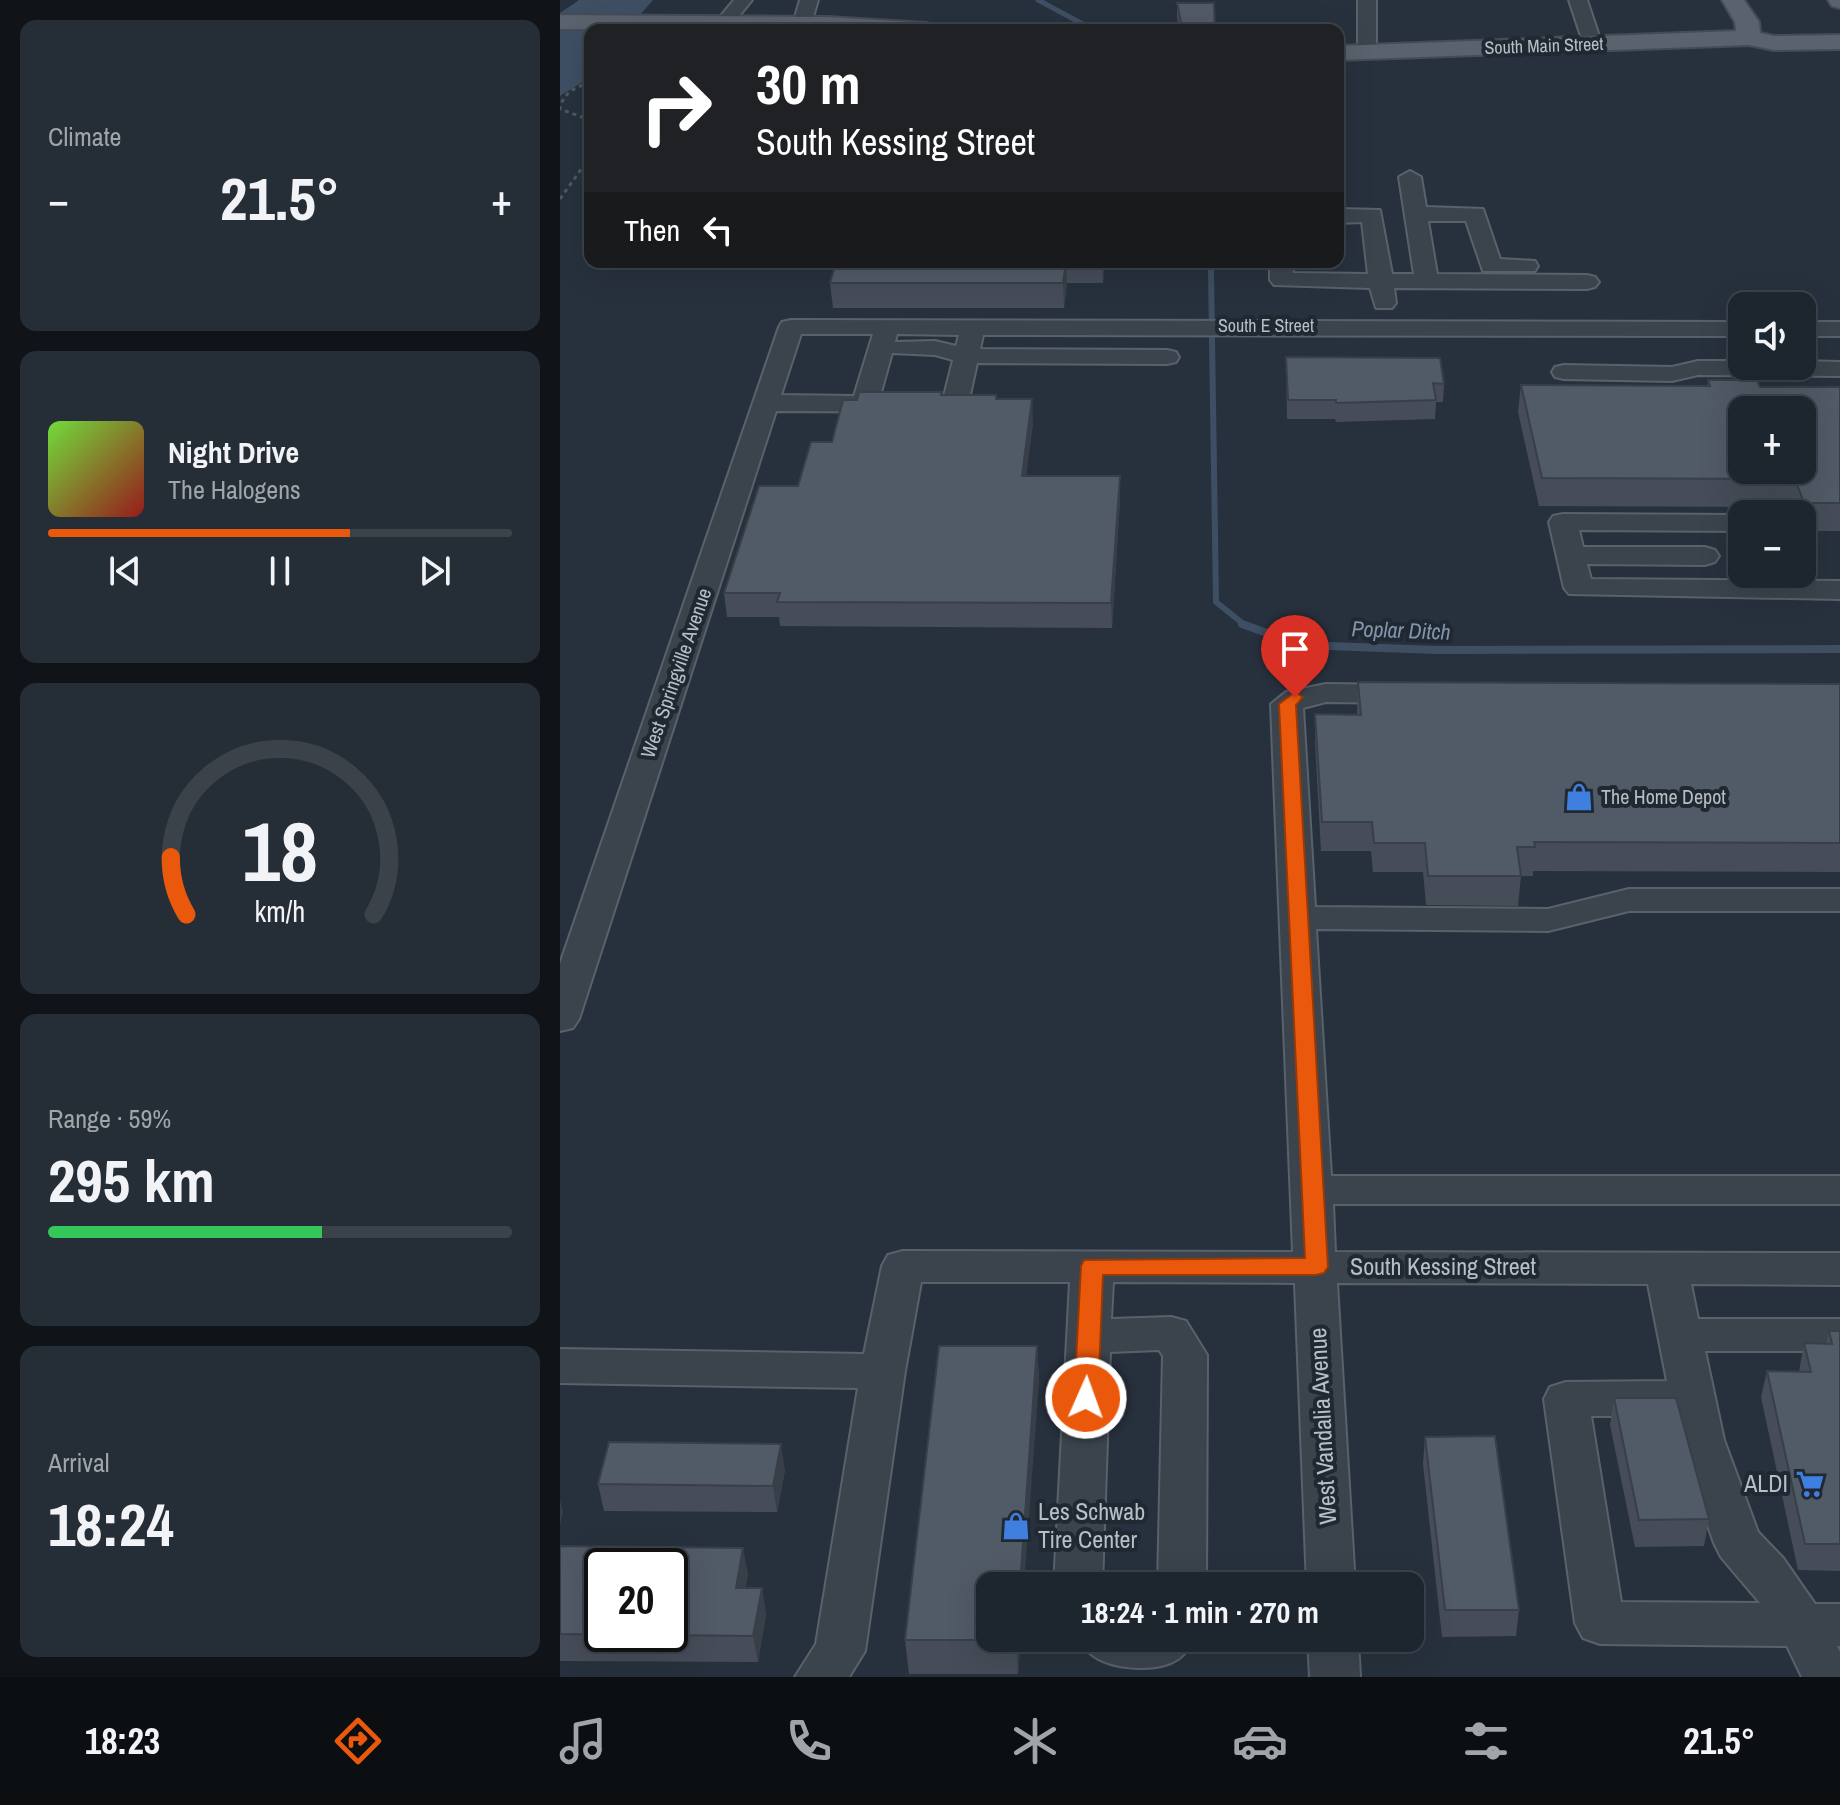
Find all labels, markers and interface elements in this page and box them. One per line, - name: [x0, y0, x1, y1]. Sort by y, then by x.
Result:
- street label: South Main Street: [1484, 31, 1604, 60]
- text: 30 m: [756, 46, 861, 121]
- icon: right: [624, 56, 728, 160]
- text: South Kessing Street: [756, 118, 1035, 166]
- text: Climate: [48, 119, 121, 154]
- text: 21.5°: [220, 158, 340, 239]
- text: −: [48, 169, 69, 229]
- text: +: [491, 169, 512, 229]
- icon: left: [696, 208, 740, 252]
- text: Then: [624, 210, 680, 250]
- map controls: [1728, 292, 1816, 588]
- button: sound: [1728, 292, 1816, 380]
- street label: South E Street: [1218, 313, 1314, 338]
- button: +: [1728, 396, 1816, 484]
- text: Night Drive: [168, 432, 299, 472]
- text: The Halogens: [168, 472, 301, 507]
- button: −: [1728, 500, 1816, 588]
- icon: previous: [103, 549, 147, 593]
- icon: pause: [258, 549, 302, 593]
- icon: next: [413, 549, 457, 593]
- street label: West Springville Avenue: [634, 584, 717, 761]
- water label: Poplar Ditch: [1351, 613, 1451, 647]
- pin: [1261, 615, 1329, 697]
- icon: arrive: [1273, 627, 1317, 671]
- shop icon: The Home Depot: [1564, 782, 1594, 812]
- place label: The Home Depot: [1601, 783, 1726, 810]
- text: 18: [242, 794, 318, 906]
- text: km/h: [255, 892, 305, 931]
- text: Range · 59%: [48, 1101, 171, 1136]
- text: 295 km: [48, 1140, 215, 1221]
- street label: South Kessing Street: [1350, 1250, 1537, 1282]
- street label: West Vandalia Avenue: [1301, 1327, 1343, 1525]
- position arrow: [1044, 1356, 1128, 1440]
- text: Arrival: [48, 1445, 110, 1480]
- place label: ALDI: [1743, 1467, 1788, 1499]
- supermarket icon: ALDI: [1795, 1469, 1825, 1499]
- text: 18:24: [48, 1484, 174, 1565]
- place label: Les Schwab Tire Center: [1038, 1495, 1145, 1555]
- shop icon: Les Schwab Tire Center: [1001, 1511, 1031, 1541]
- speed limit sign: 20: [584, 1548, 688, 1652]
- text: 18:24 · 1 min · 270 m: [1081, 1592, 1319, 1632]
- icon: directions: [330, 1713, 386, 1769]
- icon: music: [555, 1713, 611, 1769]
- icon: phone: [781, 1713, 837, 1769]
- icon: climate: [1007, 1713, 1063, 1769]
- icon: car: [1232, 1713, 1288, 1769]
- icon: filters: [1458, 1713, 1514, 1769]
- text: 18:23: [85, 1717, 160, 1765]
- text: 21.5°: [1683, 1717, 1755, 1765]

